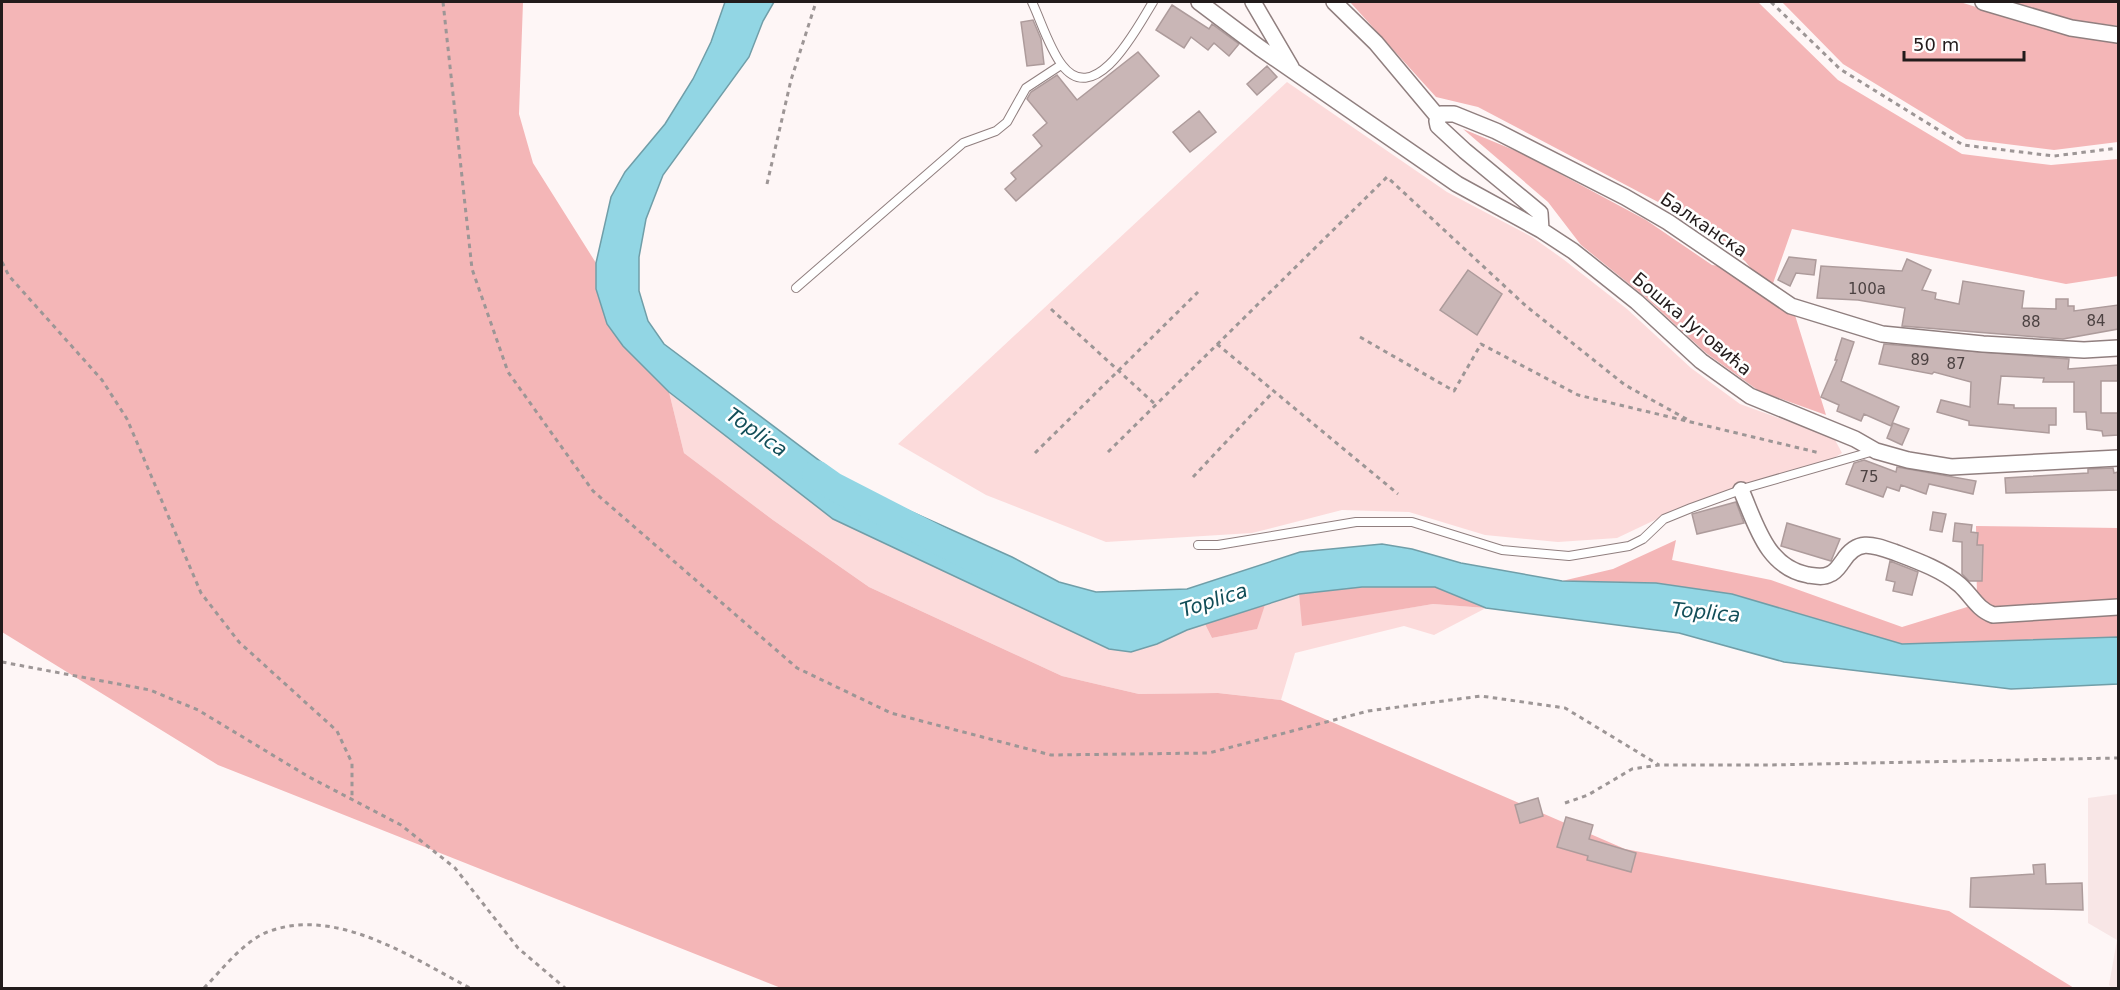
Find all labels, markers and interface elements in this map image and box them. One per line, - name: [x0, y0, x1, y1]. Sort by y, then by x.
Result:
- scale bar: [1904, 24, 2024, 62]
- text: 50 m: [1913, 34, 1959, 55]
- street label: Балканска: [1657, 188, 1752, 261]
- street label: Бошка Југовића: [1629, 268, 1756, 380]
- house number: 100a: [1848, 280, 1886, 298]
- house number: 84: [2086, 312, 2106, 330]
- house number: 88: [2021, 313, 2041, 331]
- house number: 89: [1910, 351, 1930, 369]
- house number: 87: [1946, 355, 1966, 373]
- water label: Toplica: [722, 402, 792, 462]
- house number: 75: [1859, 468, 1879, 486]
- water label: Toplica: [1177, 578, 1251, 622]
- water label: Toplica: [1671, 597, 1741, 627]

